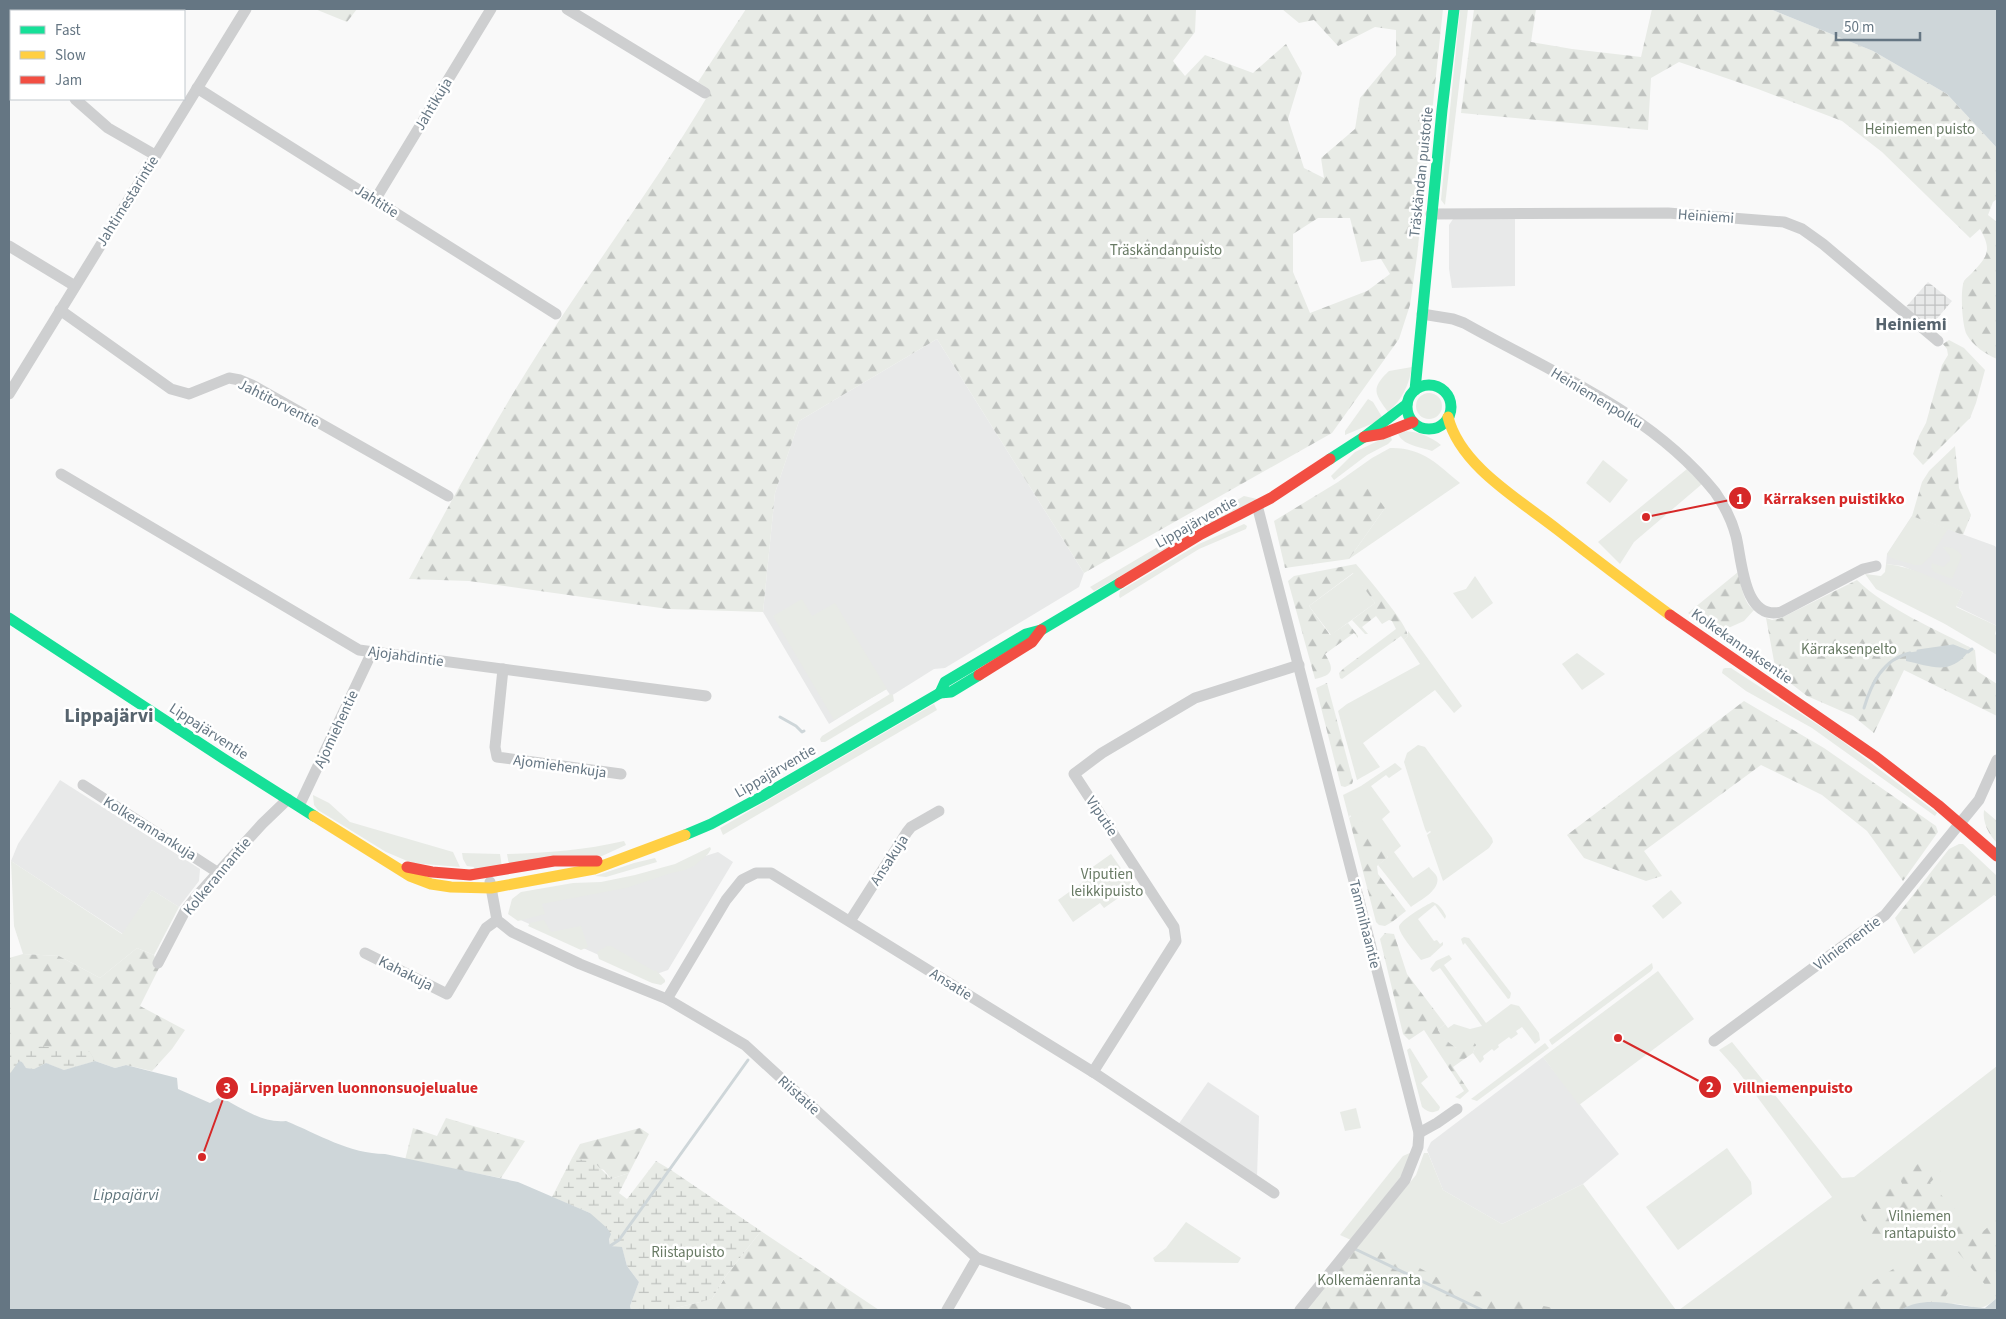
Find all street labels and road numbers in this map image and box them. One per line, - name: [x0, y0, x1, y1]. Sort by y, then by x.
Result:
- street label: Jahtikuja: [409, 74, 457, 135]
- street label: Träskändan puistotie: [1404, 106, 1439, 238]
- street label: Jahtimestarintie: [91, 152, 164, 251]
- street label: Jahtitie: [351, 180, 403, 223]
- street label: Heiniemi: [1677, 204, 1735, 229]
- street label: Heiniemenpolku: [1547, 363, 1647, 434]
- street label: Jahtitorventie: [234, 374, 323, 433]
- street label: Lippajärventie: [1152, 491, 1241, 554]
- street label: Kolkekannaksentie: [1687, 604, 1797, 689]
- street label: Ajojahdintie: [367, 641, 445, 672]
- street label: Ajomiehentie: [309, 687, 364, 772]
- street label: Lippajärventie: [165, 698, 252, 765]
- street label: Lippajärventie: [731, 740, 820, 803]
- street label: Ajomiehenkuja: [512, 750, 608, 783]
- street label: Kolkerannankuja: [99, 791, 200, 866]
- street label: Viputie: [1081, 792, 1123, 840]
- street label: Ansakuja: [865, 831, 914, 890]
- street label: Kolkerannantie: [179, 833, 256, 920]
- street label: Tammihaantie: [1343, 878, 1386, 971]
- street label: Vilniementie: [1809, 911, 1885, 976]
- street label: Kahakuja: [375, 951, 437, 996]
- street label: Ansatie: [926, 963, 976, 1006]
- street label: Riistatie: [773, 1071, 824, 1120]

